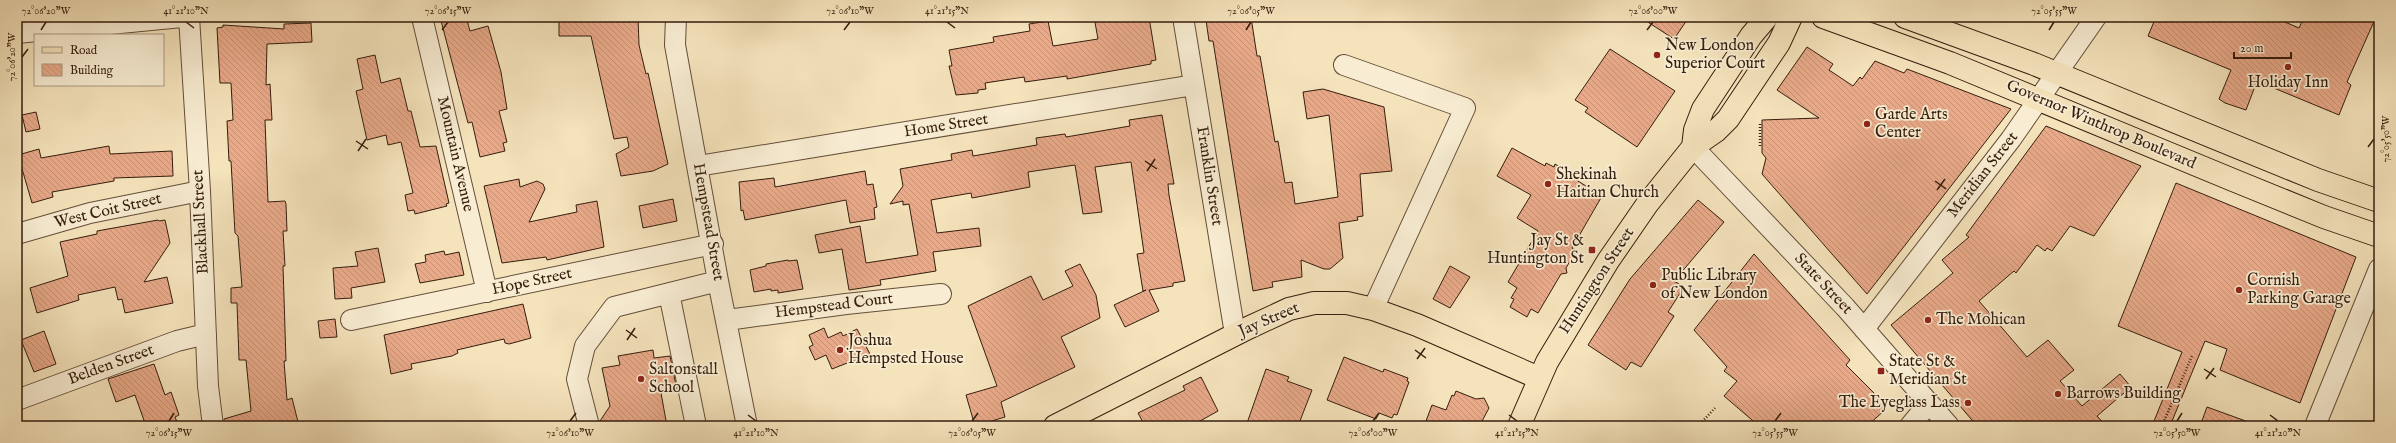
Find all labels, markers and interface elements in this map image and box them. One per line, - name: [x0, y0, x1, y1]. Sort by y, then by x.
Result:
- text: 72°06'20"W: [22, 5, 71, 18]
- text: 41°21'10"N: [163, 5, 209, 18]
- text: 72°06'15"W: [425, 5, 472, 18]
- text: 72°06'10"W: [826, 5, 874, 18]
- text: 41°21'15"N: [925, 5, 969, 18]
- text: 72°06'05"W: [1227, 5, 1275, 18]
- text: 72°06'00"W: [1629, 5, 1678, 18]
- text: 72°05'55"W: [2031, 5, 2077, 18]
- text: 72°06'20"W: [6, 32, 19, 81]
- legend: [34, 34, 164, 86]
- scale bar: [2234, 34, 2291, 60]
- place label: New London Superior Court: [1665, 36, 1766, 74]
- text: 20 m: [2240, 41, 2263, 56]
- text: Road: [70, 43, 98, 58]
- marker: New London Superior Court: [1652, 50, 1662, 60]
- marker: Holiday Inn: [2283, 62, 2293, 72]
- text: Building: [70, 63, 114, 78]
- place label: Holiday Inn: [2247, 73, 2329, 93]
- street label: Governor Winthrop Boulevard: [2003, 76, 2199, 174]
- street label: Mountain Avenue: [432, 94, 478, 214]
- place label: Garde Arts Center: [1875, 105, 1948, 143]
- street label: Home Street: [902, 109, 990, 143]
- text: 72°05'50"W: [2380, 115, 2393, 162]
- marker: Garde Arts Center: [1862, 119, 1872, 129]
- street label: Franklin Street: [1191, 125, 1227, 228]
- street label: Meridian Street: [1943, 128, 2023, 222]
- street label: Hempstead Street: [688, 162, 728, 283]
- place label: Shekinah Haitian Church: [1556, 165, 1659, 203]
- street label: Blackhall Street: [188, 169, 214, 275]
- marker: Shekinah Haitian Church: [1543, 179, 1553, 189]
- street label: West Coit Street: [52, 189, 164, 233]
- street label: Huntington Street: [1555, 224, 1639, 338]
- place label: Jay St & Huntington St: [1487, 231, 1585, 269]
- marker: Jay St & Huntington St: [1587, 245, 1597, 255]
- street label: State Street: [1790, 249, 1857, 319]
- street label: Hope Street: [490, 264, 574, 300]
- place label: Public Library of New London: [1661, 266, 1768, 304]
- place label: Cornish Parking Garage: [2247, 271, 2351, 309]
- marker: Public Library of New London: [1648, 280, 1658, 290]
- marker: Cornish Parking Garage: [2234, 285, 2244, 295]
- street label: Hempstead Court: [774, 289, 895, 323]
- street label: Jay Street: [1234, 298, 1303, 342]
- place label: The Mohican: [1936, 310, 2026, 330]
- marker: The Mohican: [1923, 315, 1933, 325]
- place label: Joshua Hempsted House: [846, 331, 964, 369]
- street label: Belden Street: [65, 340, 157, 390]
- marker: Joshua Hempsted House: [835, 345, 845, 355]
- place label: State St & Meridian St: [1889, 352, 1967, 390]
- place label: Saltonstall School: [649, 360, 718, 398]
- marker: State St & Meridian St: [1876, 366, 1886, 376]
- marker: Saltonstall School: [636, 374, 646, 384]
- place label: Barrows Building: [2066, 384, 2181, 404]
- marker: Barrows Building: [2053, 389, 2063, 399]
- place label: The Eyeglass Lass: [1839, 393, 1960, 413]
- marker: The Eyeglass Lass: [1963, 398, 1973, 408]
- text: 72°06'15"W: [146, 427, 193, 440]
- text: 72°06'10"W: [546, 427, 594, 440]
- text: 41°21'10"N: [733, 427, 779, 440]
- text: 72°06'05"W: [948, 427, 996, 440]
- text: 72°06'00"W: [1349, 427, 1398, 440]
- text: 41°21'15"N: [1495, 427, 1539, 440]
- text: 72°05'55"W: [1752, 427, 1798, 440]
- text: 72°05'50"W: [2154, 427, 2201, 440]
- text: 41°21'20"N: [2255, 427, 2301, 440]

